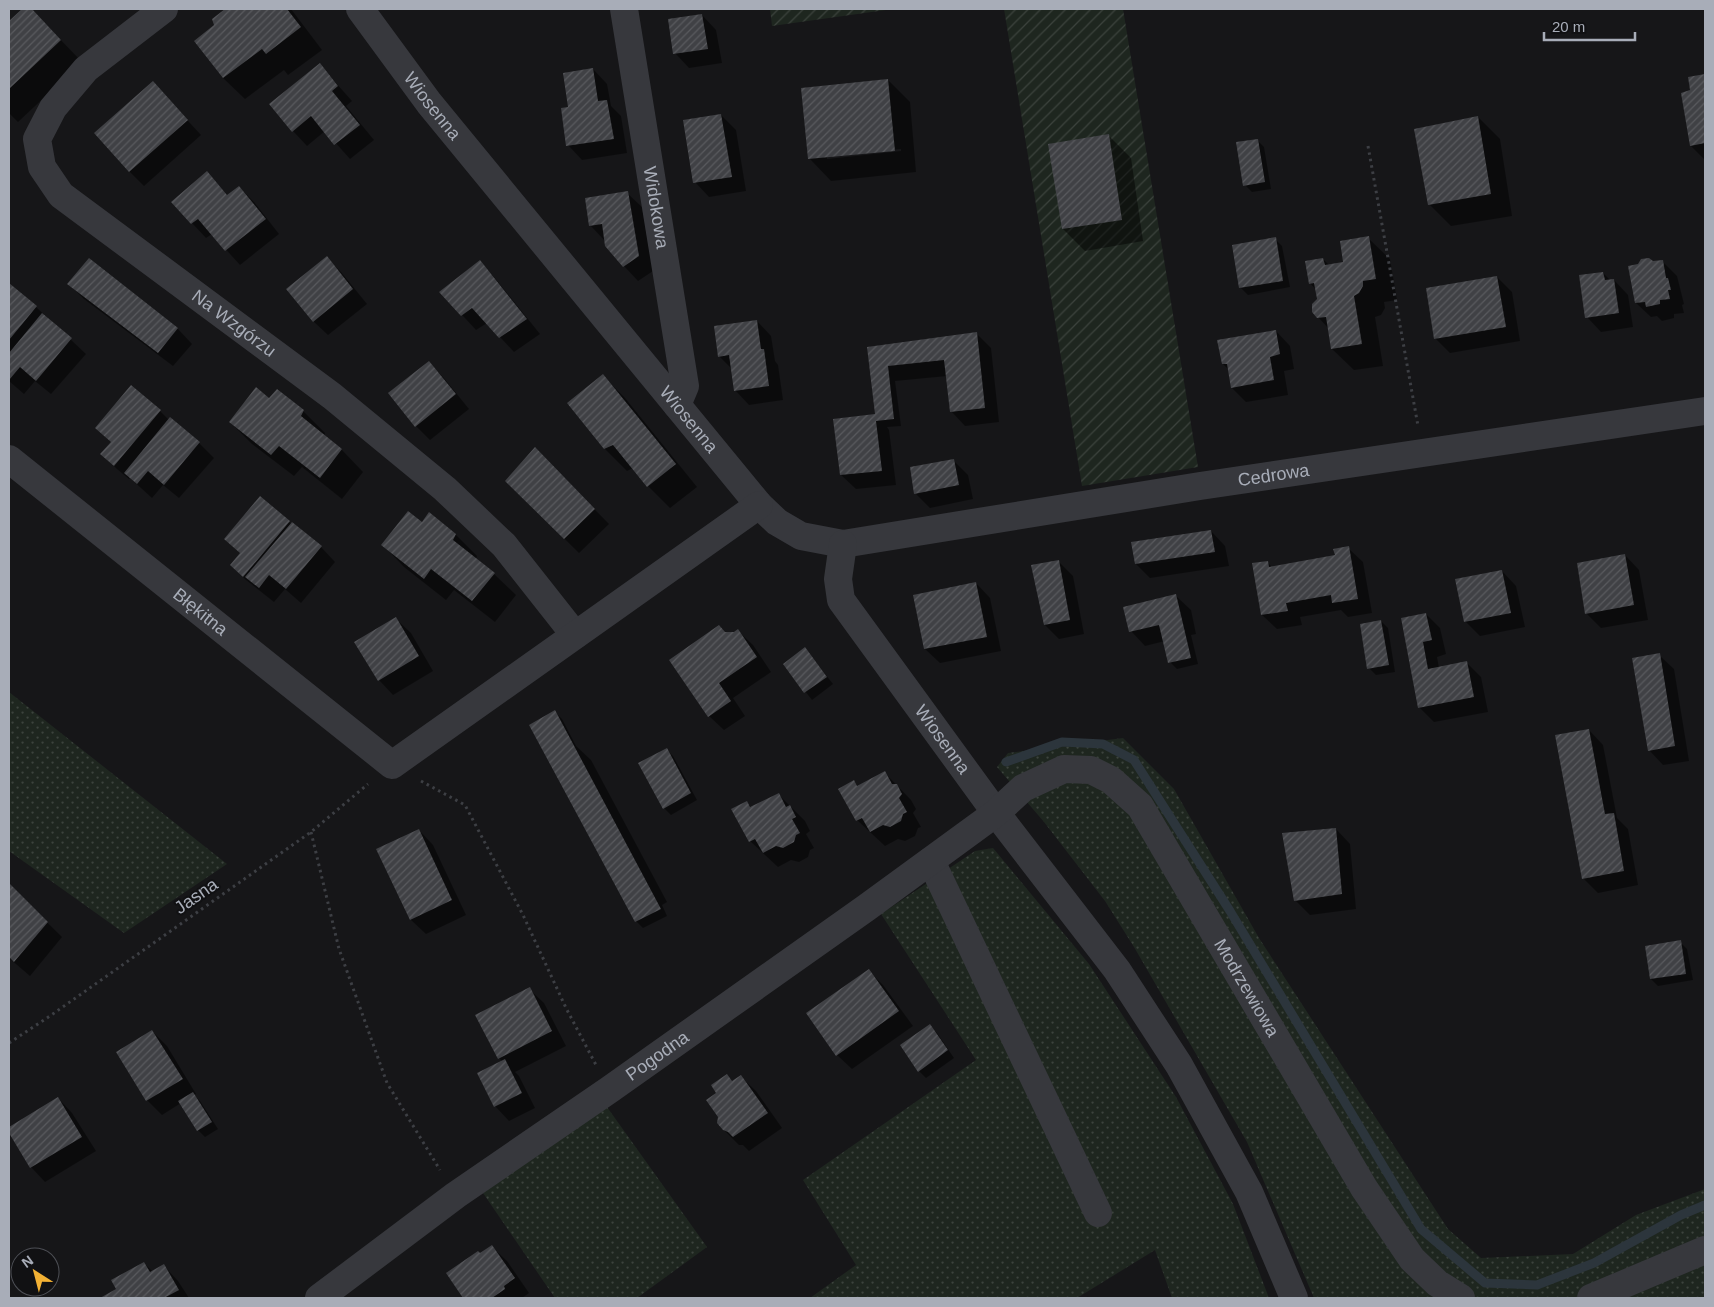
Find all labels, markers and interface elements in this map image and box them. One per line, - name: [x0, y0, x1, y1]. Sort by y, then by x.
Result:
- scale bar: [1544, 10, 1635, 42]
- text: 20 m: [1552, 18, 1585, 35]
- street label: Wiosenna: [400, 68, 466, 144]
- street label: Widokowa: [640, 165, 673, 251]
- street label: Na Wzgórzu: [188, 286, 280, 361]
- street label: Wiosenna: [656, 382, 723, 457]
- street label: Cedrowa: [1236, 460, 1312, 490]
- street label: Błękitna: [169, 584, 232, 640]
- street label: Wiosenna: [911, 701, 975, 778]
- street label: Jasna: [171, 873, 222, 918]
- street label: Modrzewiowa: [1210, 935, 1284, 1041]
- street label: Pogodna: [622, 1026, 693, 1085]
- north arrow: [10, 1247, 60, 1297]
- text: N: [19, 1252, 36, 1271]

